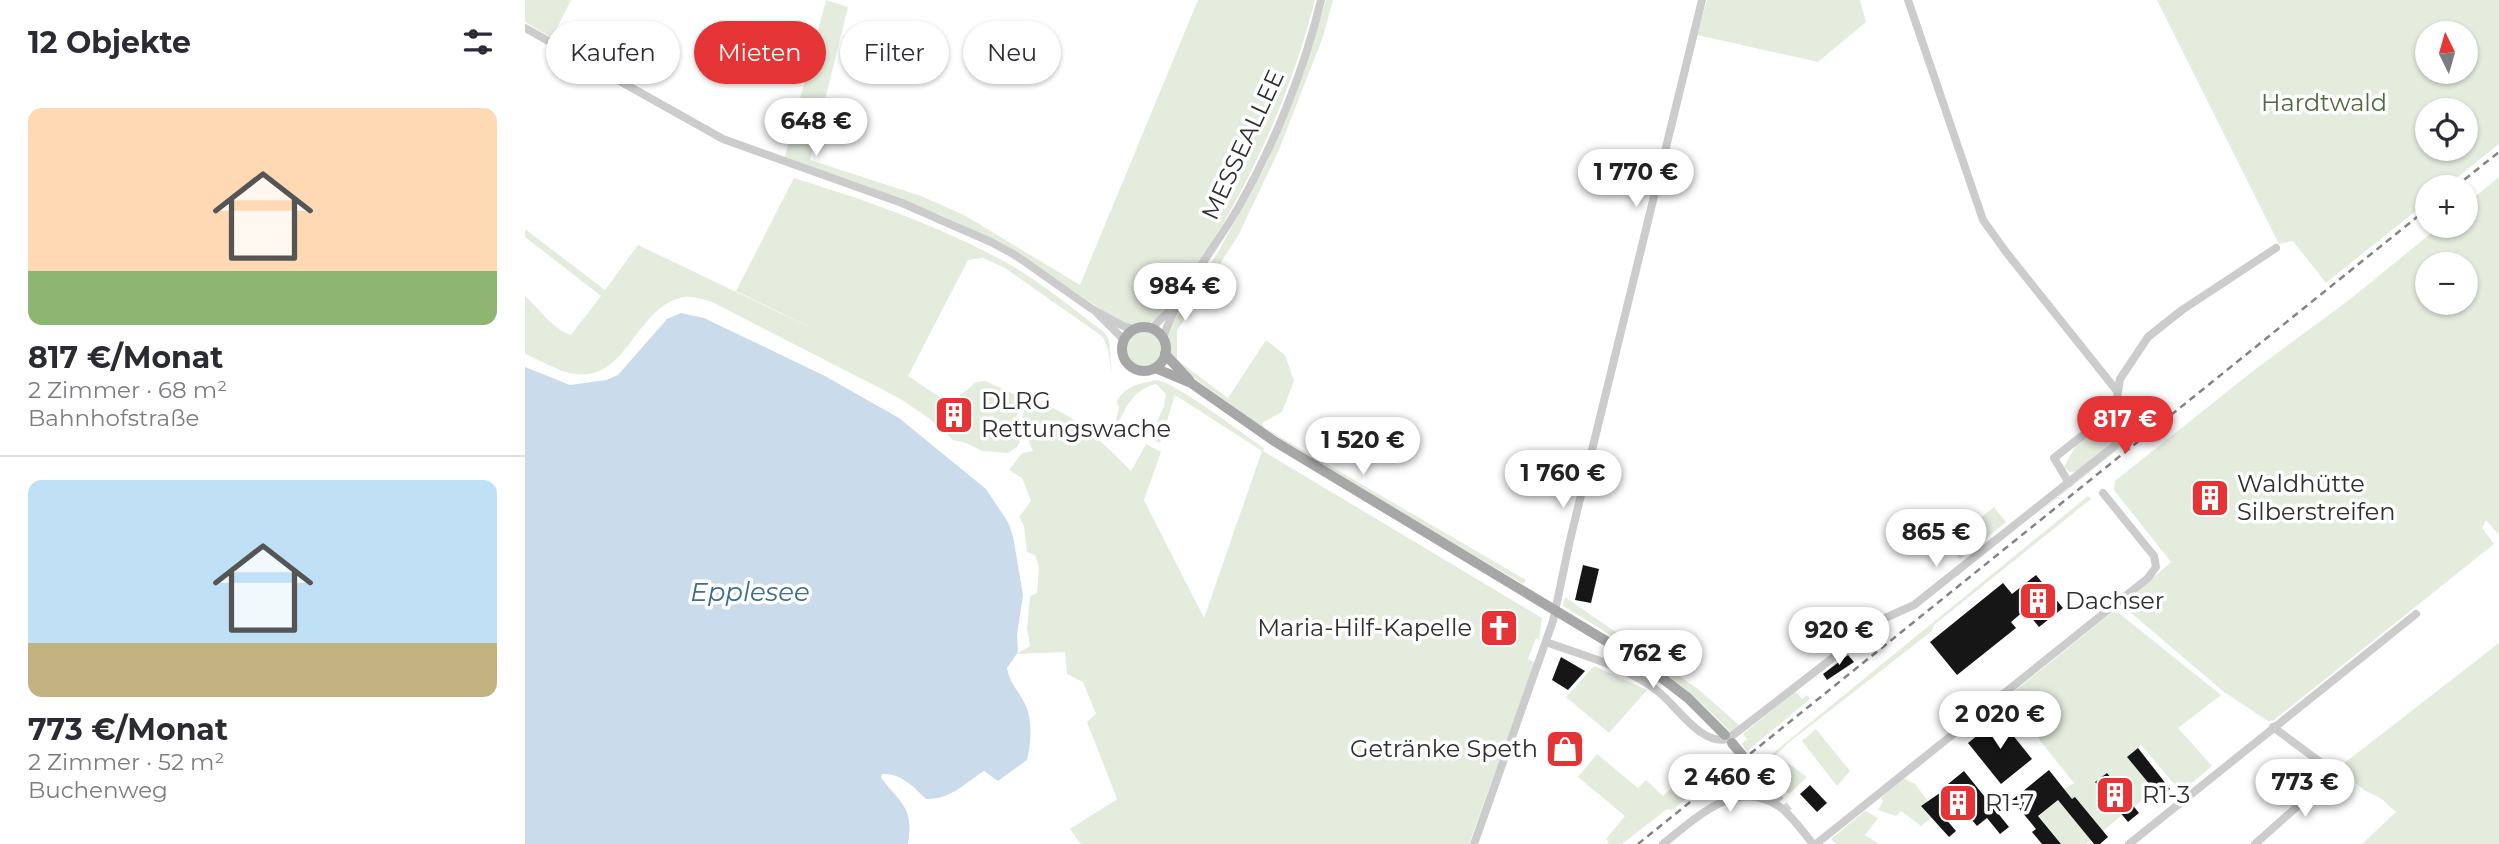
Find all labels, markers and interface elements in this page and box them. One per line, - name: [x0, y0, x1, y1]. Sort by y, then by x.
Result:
- chip: Kaufen: [546, 21, 680, 84]
- chip: Mieten: [694, 21, 826, 84]
- chip: Filter: [840, 21, 949, 84]
- chip: Neu: [963, 21, 1061, 84]
- north arrow: [2415, 21, 2478, 84]
- map controls: [2415, 21, 2478, 315]
- icon: filters: [459, 23, 497, 61]
- text: 12 Objekte: [28, 24, 191, 61]
- street label: MESSEALLEE: [1195, 65, 1290, 224]
- park label: Hardtwald: [2261, 88, 2387, 117]
- button: locate: [2415, 98, 2478, 161]
- pin: 648 €: [767, 99, 865, 158]
- text: 648 €: [780, 107, 852, 135]
- pin: 1 770 €: [1571, 150, 1701, 209]
- icon: home: [200, 153, 326, 279]
- text: 1 770 €: [1594, 158, 1678, 186]
- button: +: [2415, 175, 2478, 238]
- button: −: [2415, 252, 2478, 315]
- pin: 984 €: [1136, 264, 1234, 323]
- text: 984 €: [1150, 272, 1220, 300]
- text: 817 €/Monat: [28, 339, 223, 376]
- text: 2 Zimmer · 68 m²: [28, 376, 227, 404]
- place label: DLRG Rettungswache: [981, 386, 1171, 443]
- building icon: DLRG Rettungswache: [933, 394, 975, 436]
- pin: 817 €: [2076, 396, 2174, 456]
- text: Bahnhofstraße: [28, 404, 199, 432]
- text: 817 €: [2093, 405, 2157, 433]
- pin: 1 520 €: [1298, 418, 1428, 477]
- text: 1 520 €: [1321, 426, 1405, 454]
- pin: 1 760 €: [1498, 450, 1628, 510]
- text: 1 760 €: [1521, 459, 1605, 487]
- place label: Waldhütte Silberstreifen: [2237, 469, 2395, 526]
- building icon: Waldhütte Silberstreifen: [2189, 477, 2231, 519]
- pin: 865 €: [1887, 510, 1985, 569]
- text: 865 €: [1902, 518, 1970, 546]
- icon: home: [200, 525, 326, 651]
- water label: Epplesee: [690, 576, 810, 608]
- building icon: Dachser: [2017, 580, 2059, 622]
- place label: Dachser: [2065, 586, 2164, 615]
- church icon: Maria-Hilf-Kapelle: [1478, 607, 1520, 649]
- pin: 920 €: [1790, 608, 1888, 667]
- place label: Maria-Hilf-Kapelle: [1257, 613, 1472, 642]
- text: 920 €: [1805, 616, 1873, 644]
- pin: 762 €: [1604, 630, 1702, 690]
- text: 762 €: [1619, 639, 1687, 667]
- pin: 2 020 €: [1935, 692, 2065, 751]
- text: 2 020 €: [1955, 700, 2045, 728]
- text: 773 €/Monat: [28, 711, 228, 748]
- shop icon: Getränke Speth: [1544, 728, 1586, 770]
- place label: Getränke Speth: [1350, 734, 1538, 763]
- text: 2 Zimmer · 52 m²: [28, 748, 224, 776]
- pin: 2 460 €: [1665, 754, 1795, 814]
- pin: 773 €: [2256, 760, 2354, 819]
- text: 2 460 €: [1684, 763, 1776, 791]
- text: 773 €: [2271, 768, 2339, 796]
- building icon: R1-3: [2094, 774, 2136, 816]
- text: Buchenweg: [28, 776, 168, 804]
- place label: R1-3: [2142, 780, 2190, 809]
- building icon: R1-7: [1937, 782, 1979, 824]
- place label: R1-7: [1985, 788, 2034, 817]

